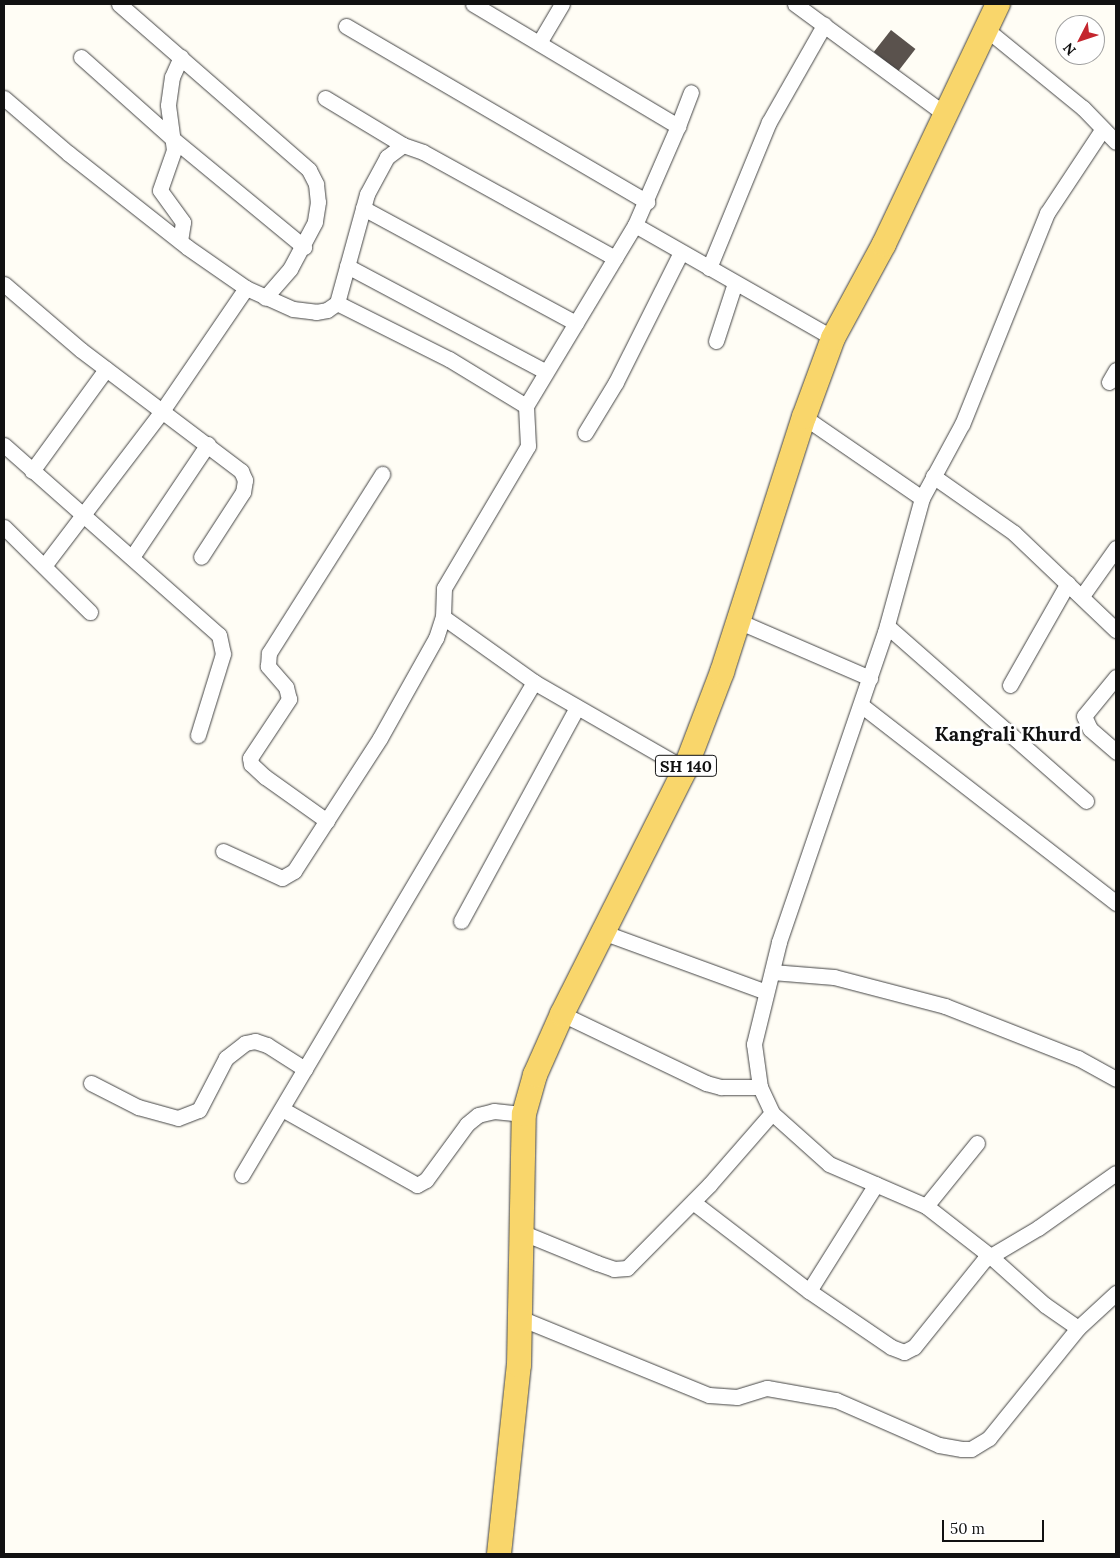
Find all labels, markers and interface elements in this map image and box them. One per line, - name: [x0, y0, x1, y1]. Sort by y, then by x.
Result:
- north arrow: [1055, 15, 1105, 65]
- text: N: [1059, 39, 1080, 59]
- district label: Kangrali Khurd: [935, 721, 1081, 745]
- road number: SH 140: [655, 752, 717, 779]
- scale bar: [945, 1510, 1048, 1542]
- text: 50 m: [950, 1519, 985, 1538]

